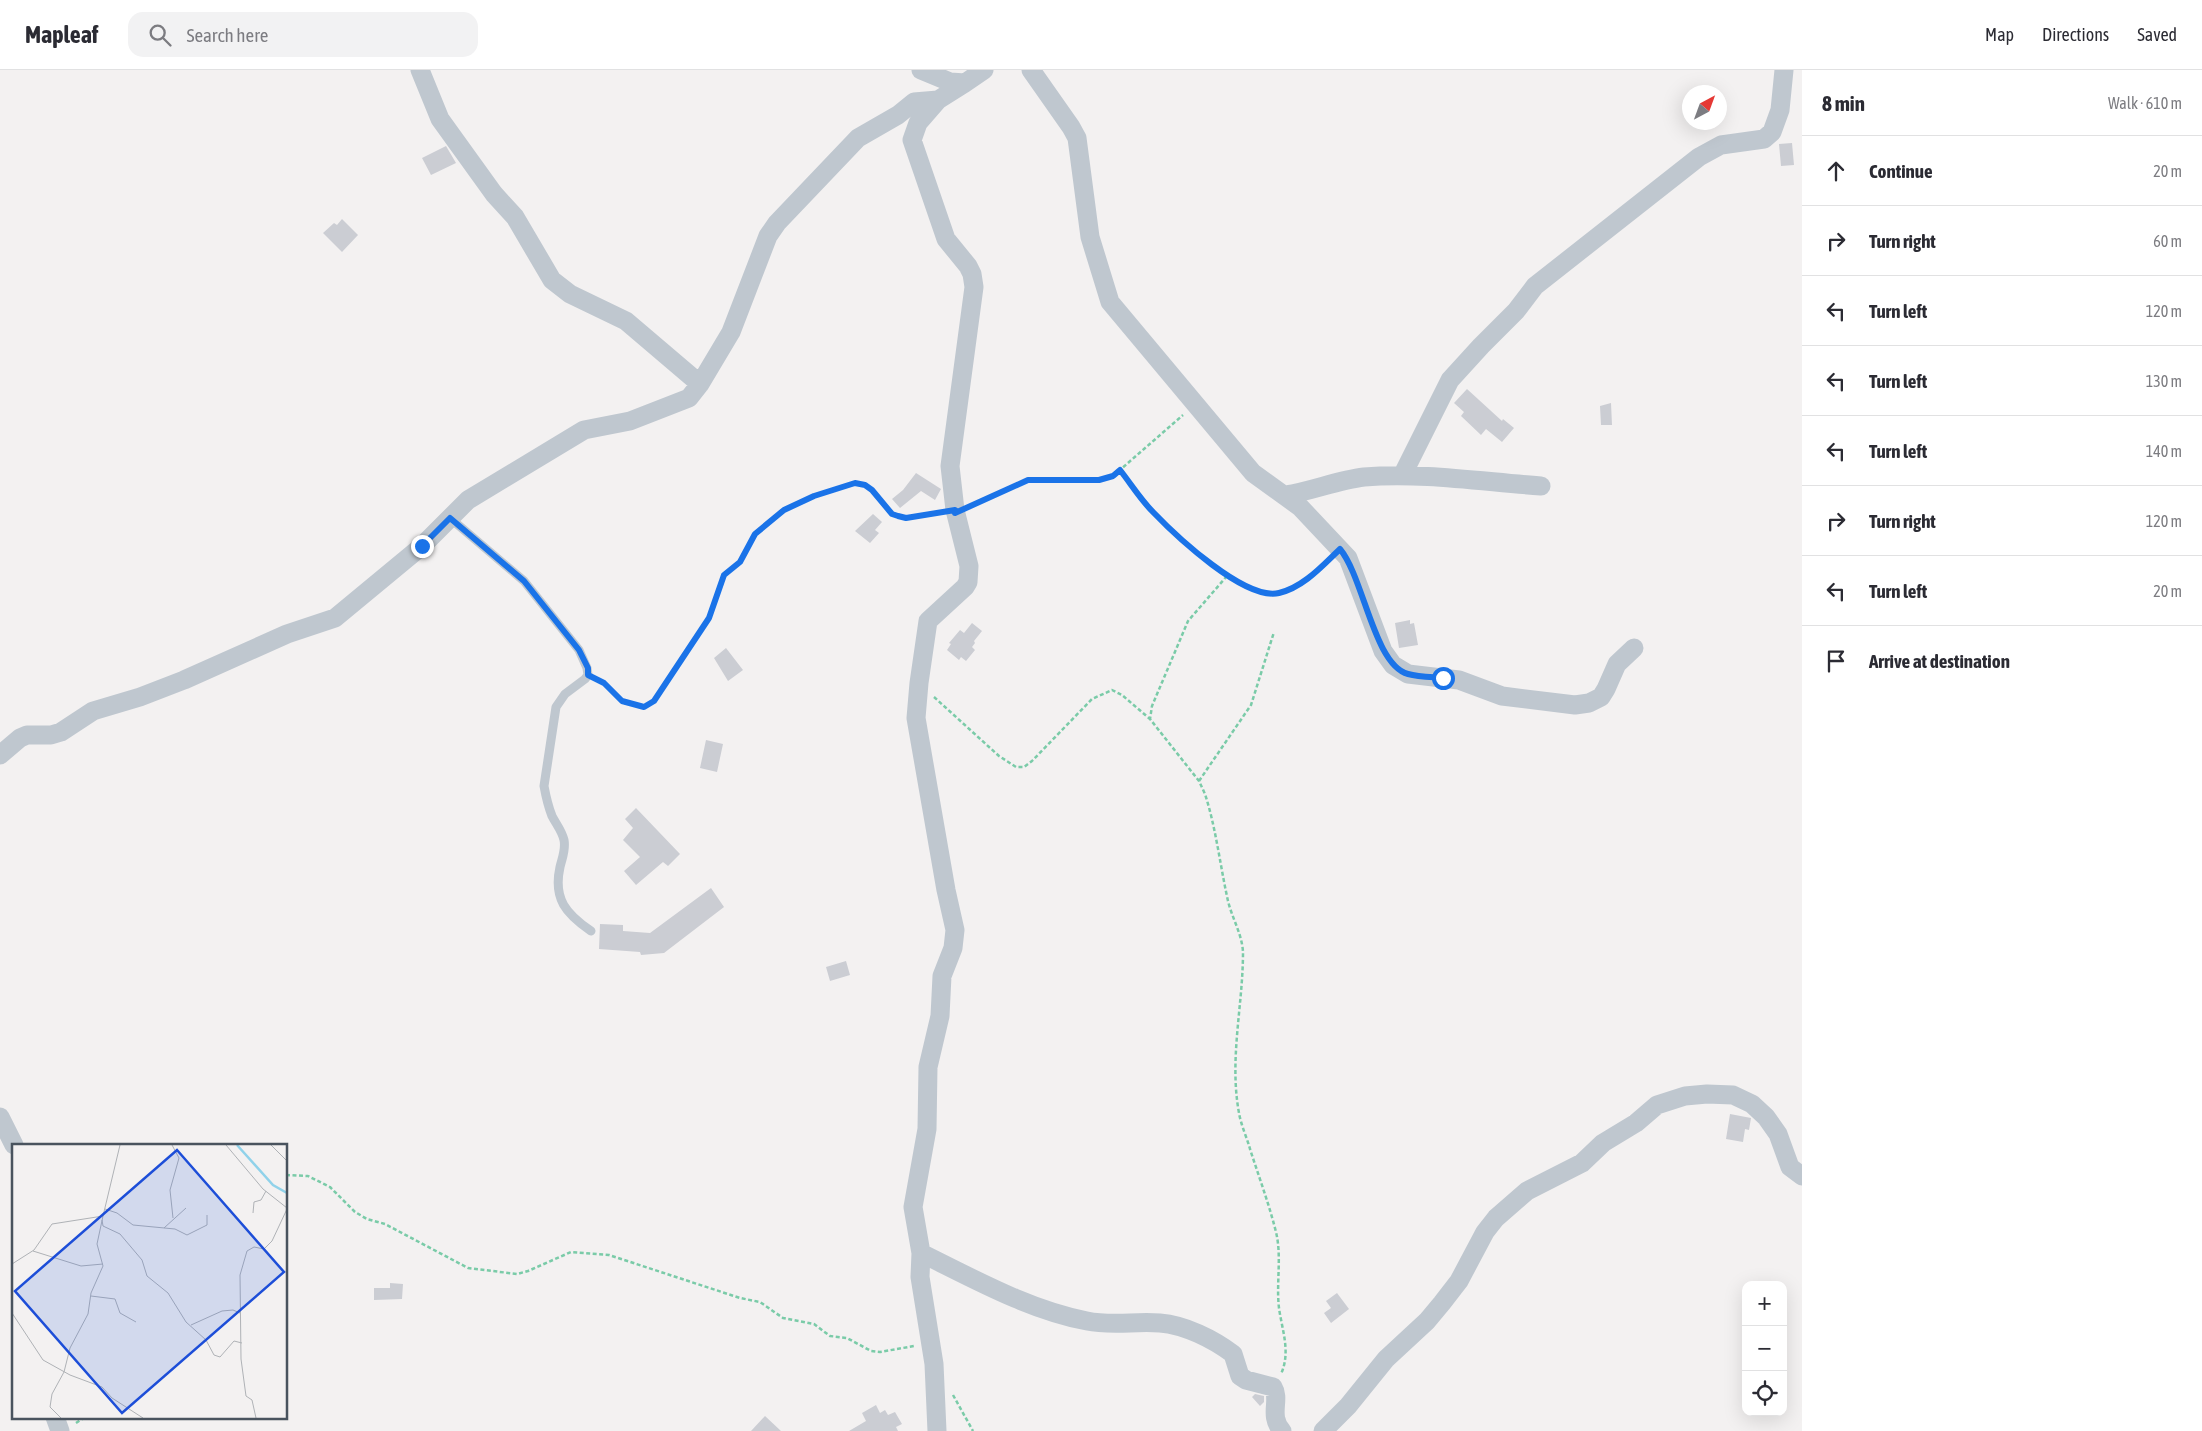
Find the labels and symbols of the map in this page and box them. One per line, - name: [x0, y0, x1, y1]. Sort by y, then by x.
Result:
- north arrow: [1682, 85, 1727, 130]
- route end: [411, 535, 434, 558]
- route start: [1432, 667, 1455, 690]
- inset map: [12, 1144, 288, 1418]

